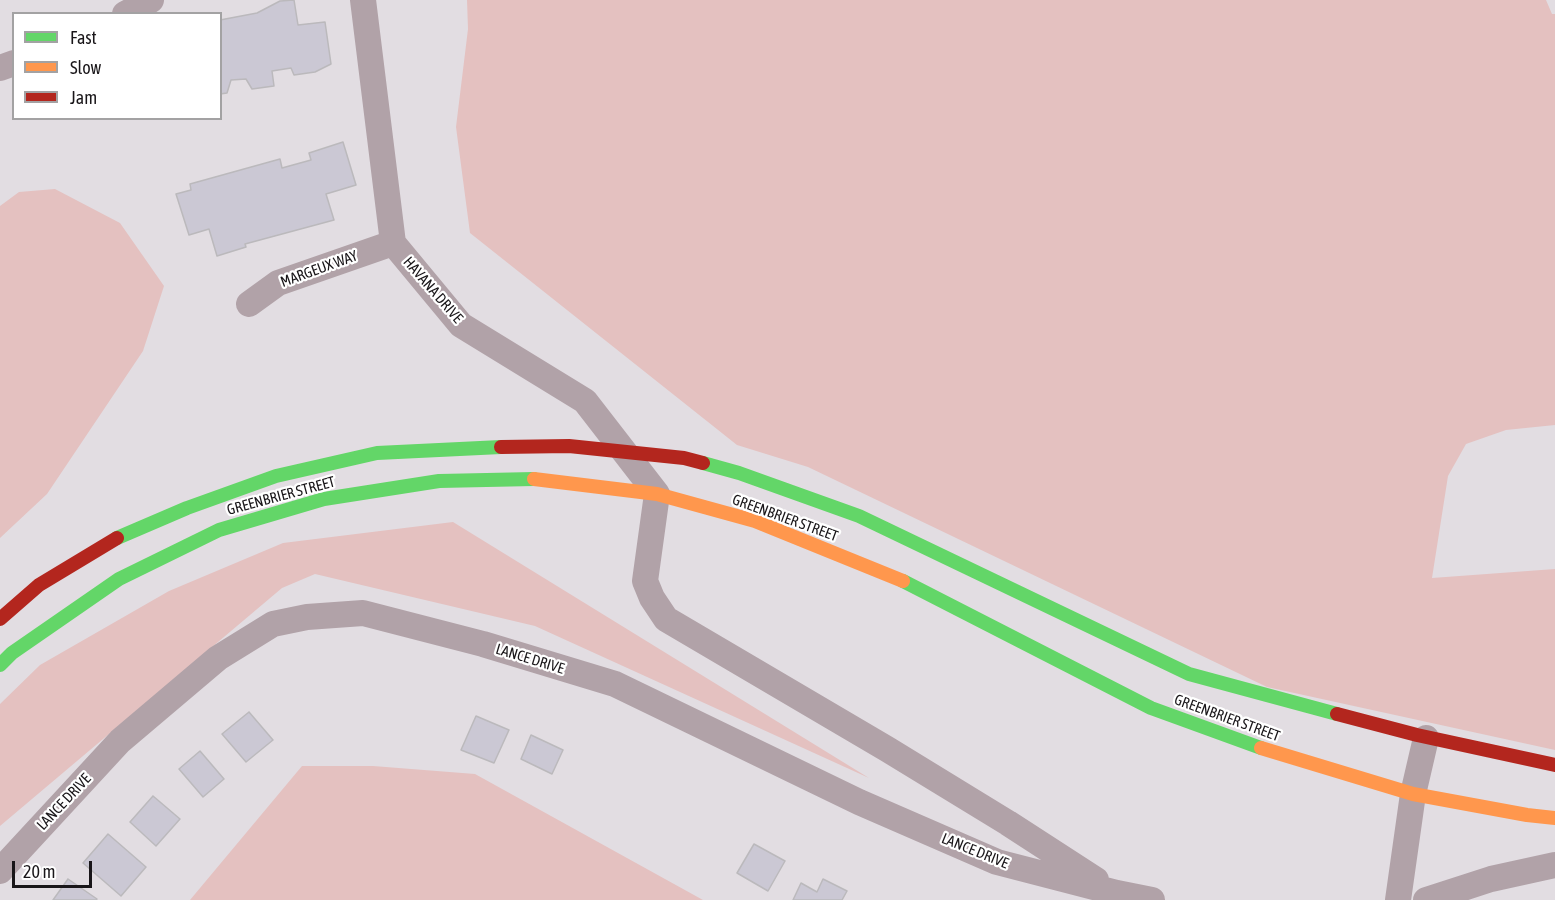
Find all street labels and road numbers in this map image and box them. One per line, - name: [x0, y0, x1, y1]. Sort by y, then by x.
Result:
- street label: MARGEUX WAY: [278, 247, 360, 291]
- street label: HAVANA DRIVE: [399, 253, 467, 327]
- street label: GREENBRIER STREET: [225, 473, 337, 519]
- street label: GREENBRIER STREET: [730, 491, 840, 545]
- street label: LANCE DRIVE: [494, 640, 566, 678]
- street label: GREENBRIER STREET: [1172, 691, 1282, 745]
- street label: LANCE DRIVE: [33, 770, 95, 834]
- street label: LANCE DRIVE: [939, 829, 1011, 873]

